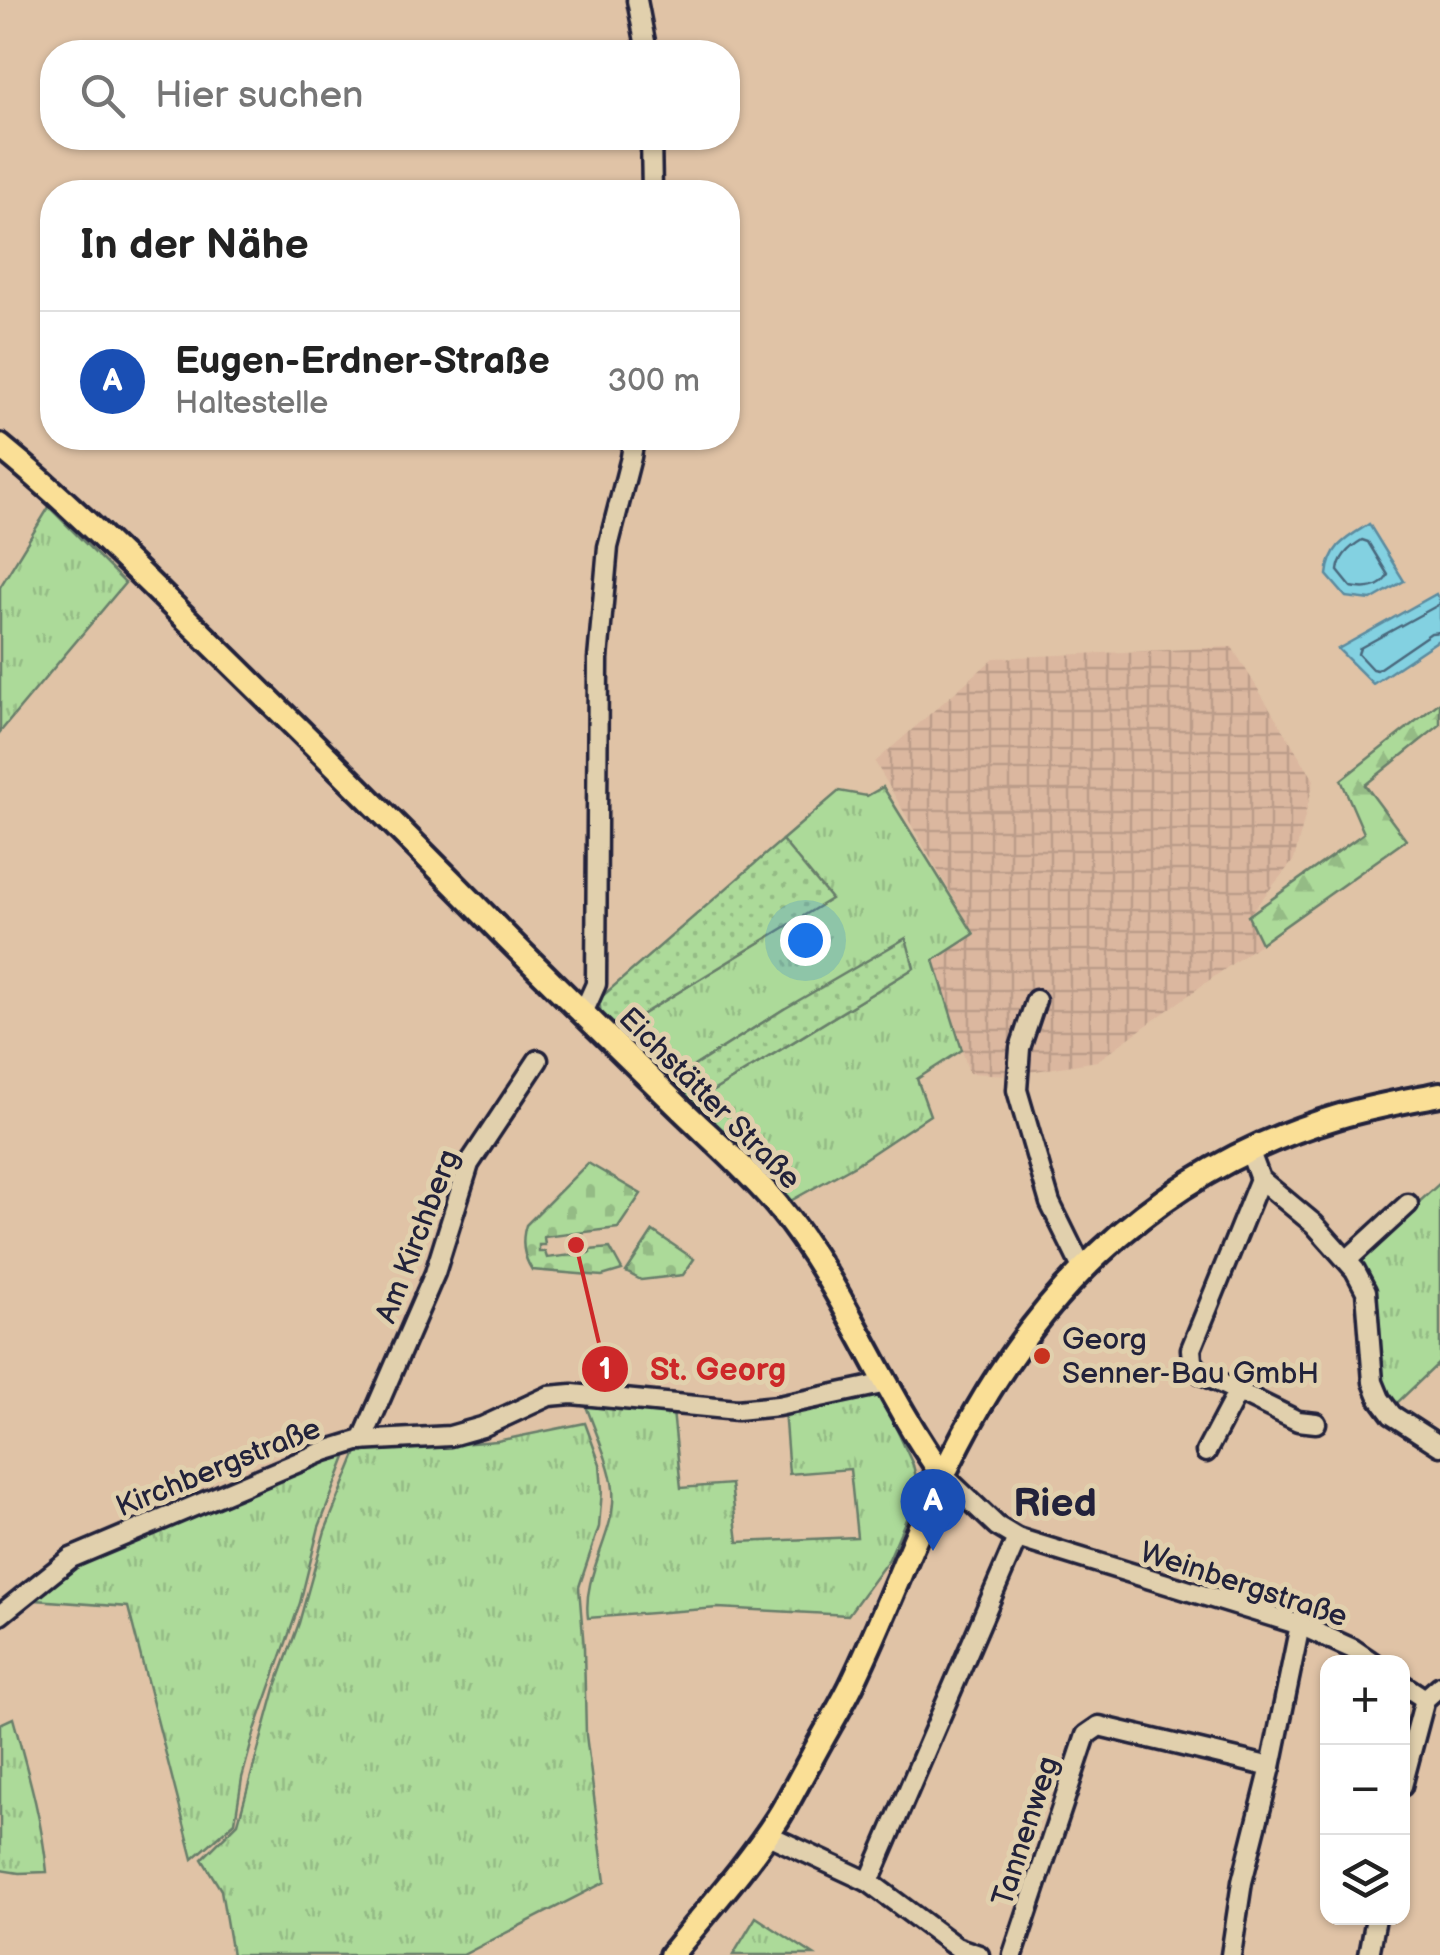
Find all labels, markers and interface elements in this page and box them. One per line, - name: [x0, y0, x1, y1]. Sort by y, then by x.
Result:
- search box: [40, 40, 740, 150]
- icon: search: [75, 68, 130, 123]
- text: Hier suchen: [155, 73, 363, 118]
- text: In der Nähe: [80, 220, 309, 271]
- text: Eugen-Erdner-Straße: [175, 339, 550, 384]
- text: A: [103, 362, 122, 401]
- text: 300 m: [608, 362, 700, 401]
- text: Haltestelle: [175, 384, 328, 423]
- your location: [780, 915, 831, 966]
- street label: Eichstätter Straße: [611, 1000, 808, 1197]
- street label: Am Kirchberg: [368, 1145, 468, 1328]
- place label: Georg Senner-Bau GmbH: [1062, 1322, 1319, 1392]
- callout: St. Georg: [580, 1338, 806, 1400]
- marker: Georg Senner-Bau GmbH: [1031, 1345, 1053, 1367]
- text: St. Georg: [650, 1351, 786, 1390]
- text: 1: [599, 1352, 611, 1388]
- street label: Kirchbergstraße: [111, 1411, 326, 1525]
- pin: A: [900, 1468, 966, 1551]
- district label: Ried: [1013, 1480, 1097, 1528]
- street label: Weinbergstraße: [1136, 1535, 1352, 1635]
- map controls: [1320, 1655, 1410, 1925]
- button: +: [1320, 1655, 1410, 1745]
- button: −: [1320, 1745, 1410, 1835]
- street label: Tannenweg: [985, 1752, 1067, 1911]
- button: layers: [1320, 1835, 1410, 1925]

